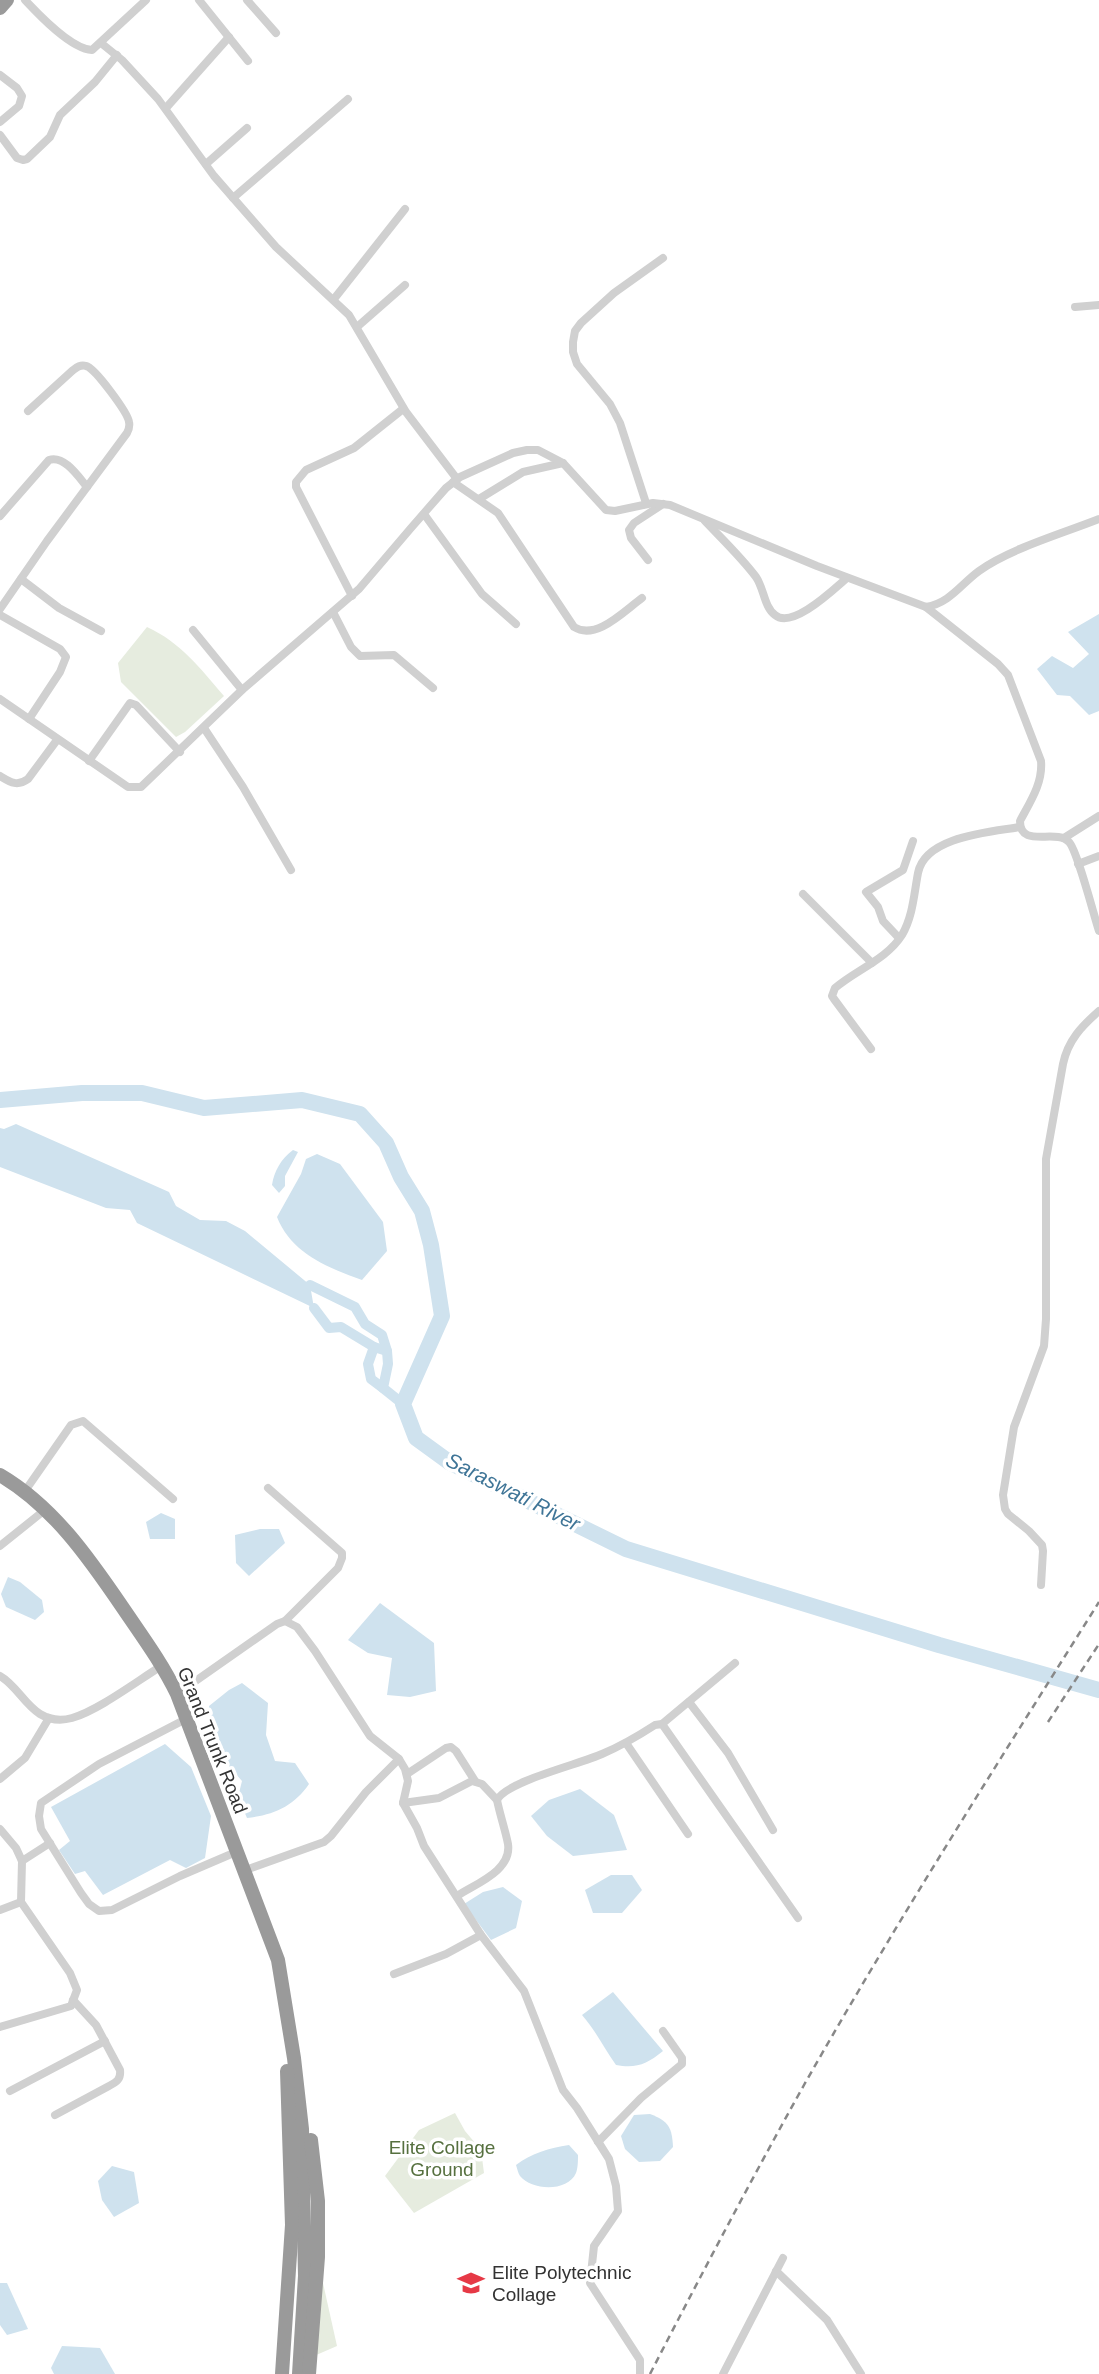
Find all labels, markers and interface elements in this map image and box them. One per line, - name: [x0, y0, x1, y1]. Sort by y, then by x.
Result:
- water label: Saraswati River: [442, 1448, 585, 1536]
- street label: Grand Trunk Road: [174, 1664, 252, 1817]
- park label: Elite Collage Ground: [389, 2137, 495, 2180]
- place label: Elite Polytechnic Collage: [492, 2262, 631, 2305]
- school or university icon: Elite Polytechnic Collage: [456, 2268, 486, 2298]

